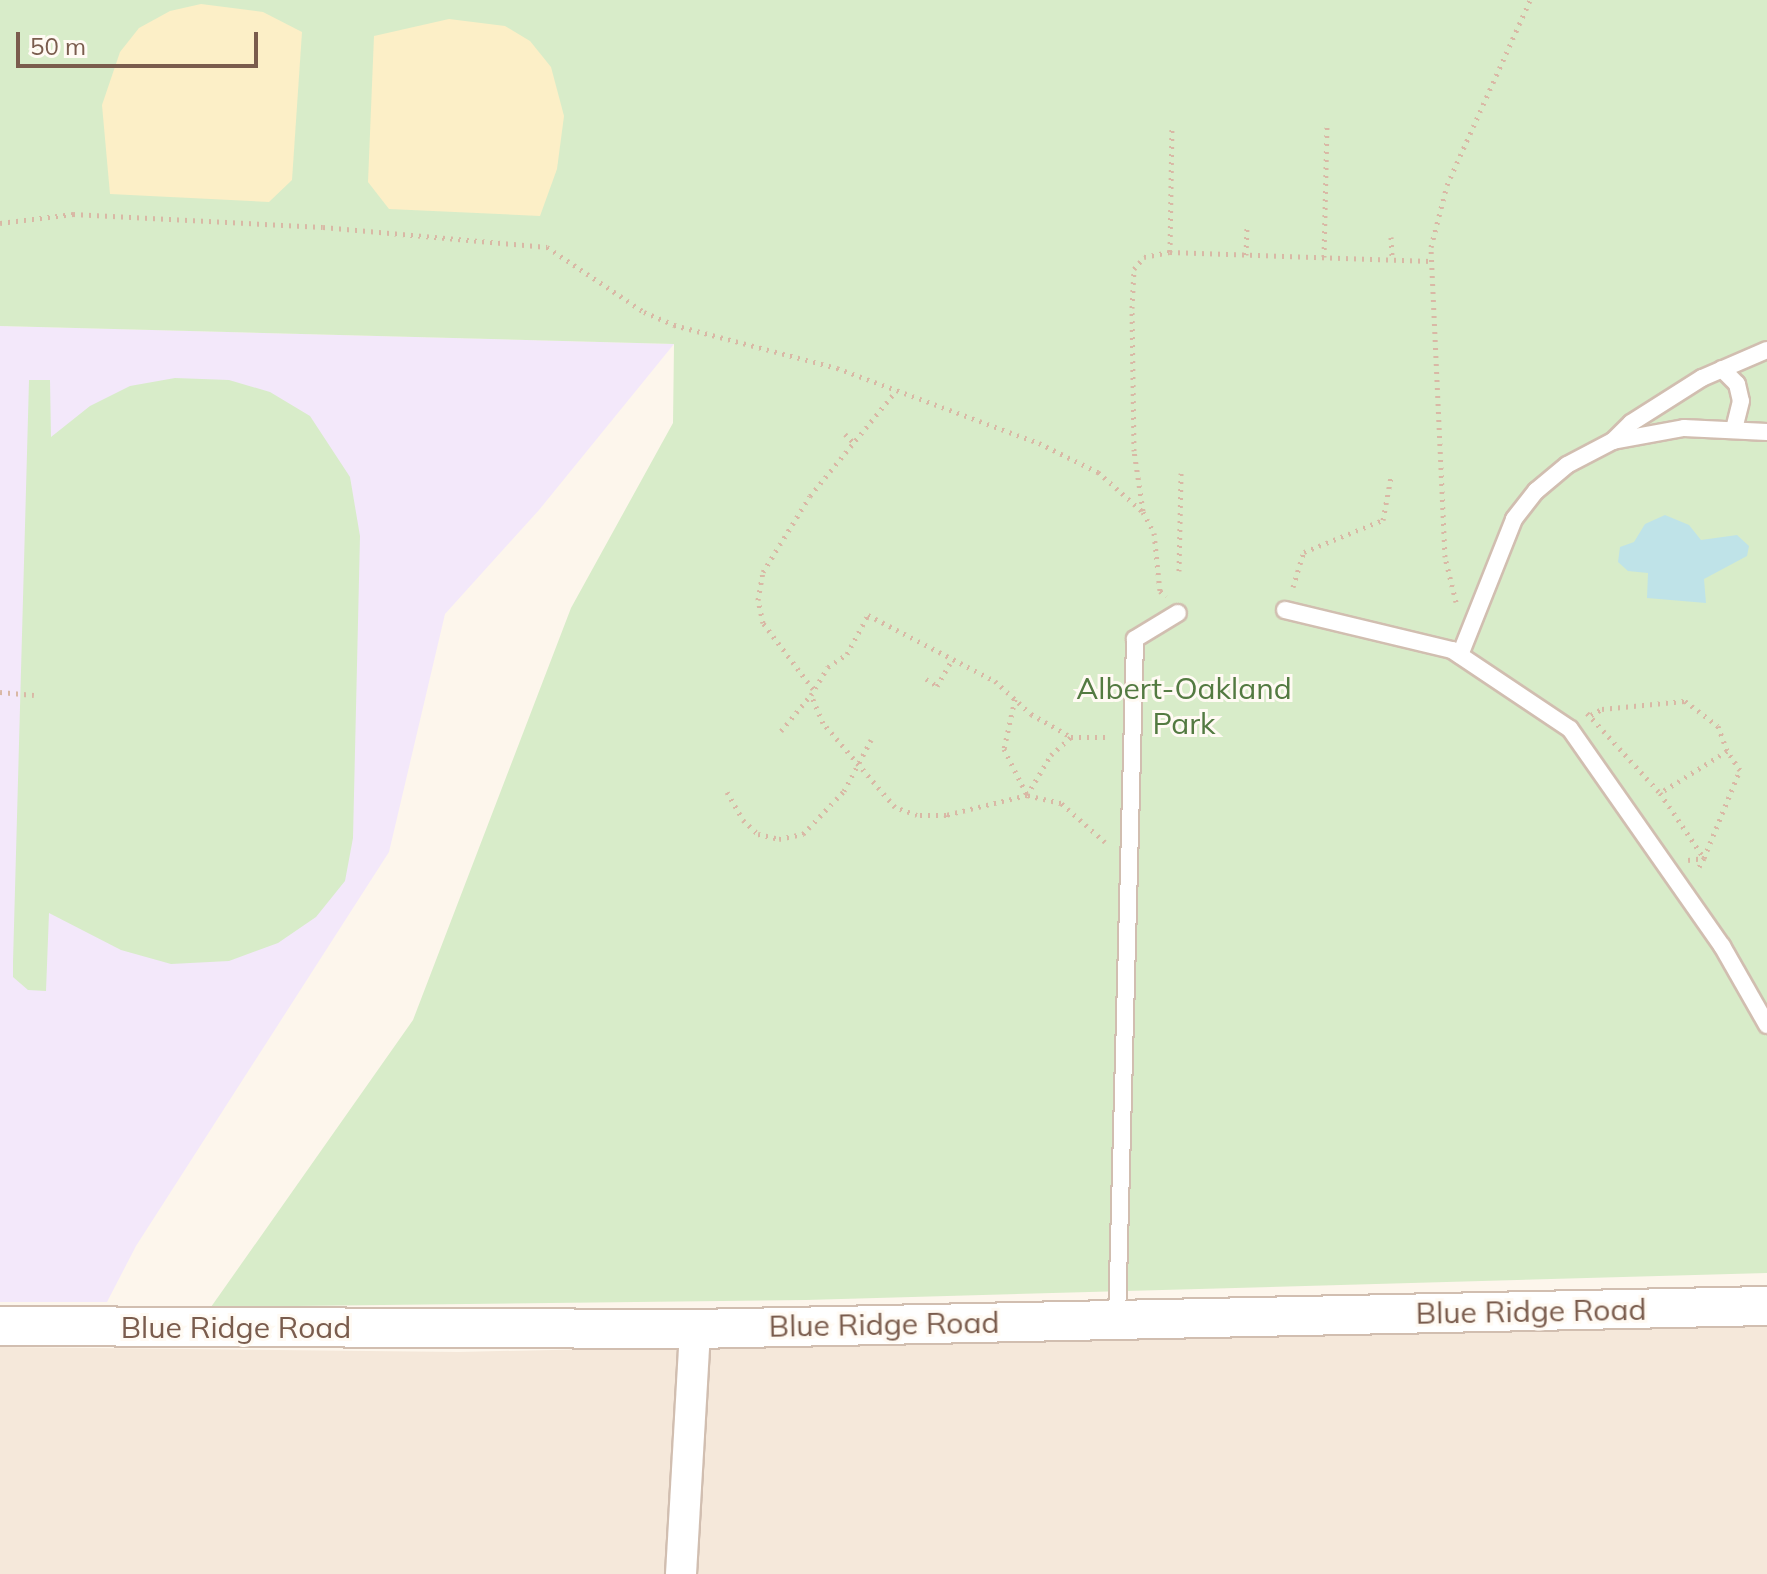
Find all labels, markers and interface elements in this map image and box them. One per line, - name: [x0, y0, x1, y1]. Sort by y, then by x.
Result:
- scale bar: [20, 16, 262, 66]
- text: 50 m: [30, 31, 86, 61]
- park label: Albert-Oakland Park: [1076, 670, 1292, 740]
- street label: Blue Ridge Road: [1415, 1291, 1647, 1331]
- street label: Blue Ridge Road: [768, 1304, 1000, 1344]
- street label: Blue Ridge Road: [121, 1309, 351, 1345]

